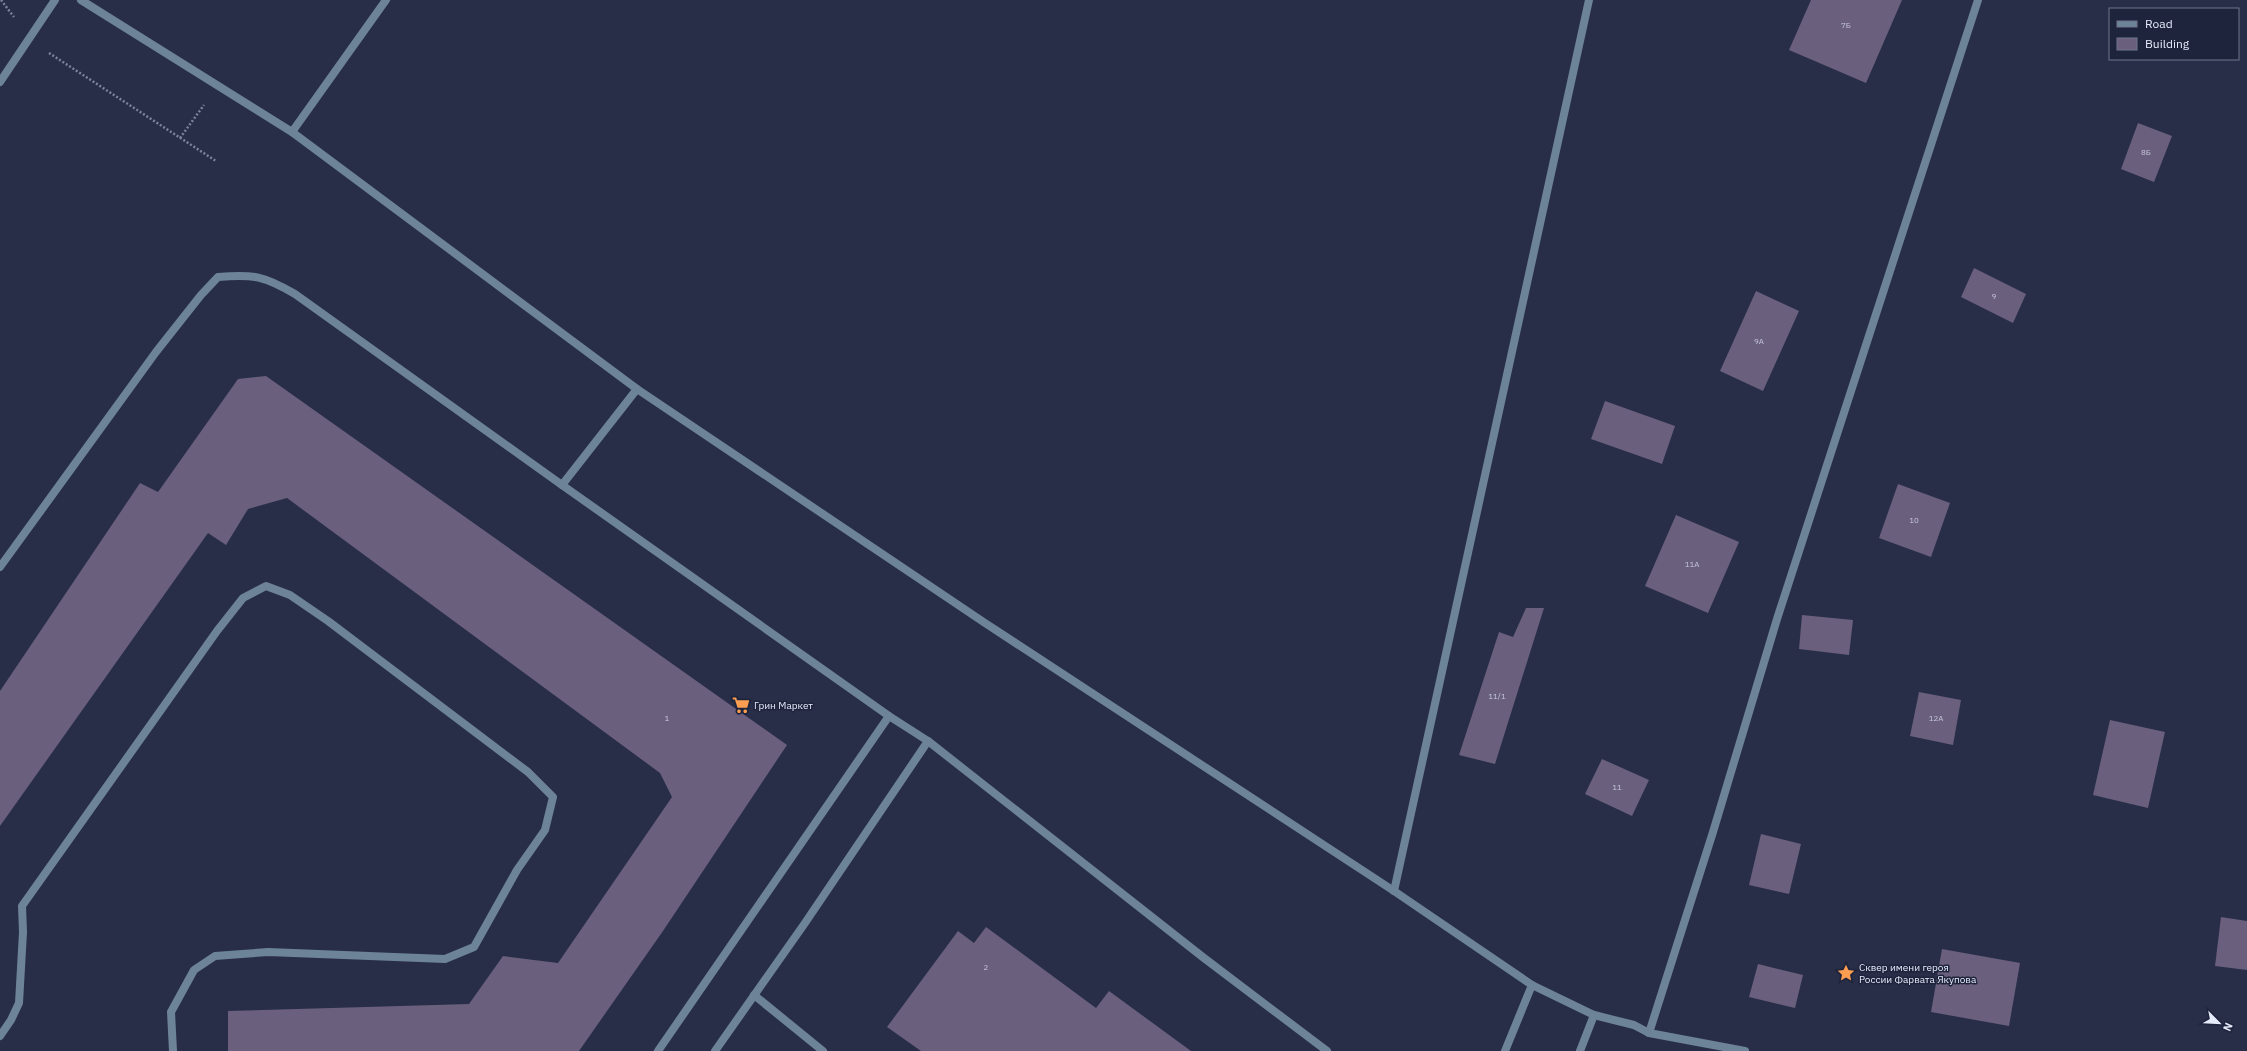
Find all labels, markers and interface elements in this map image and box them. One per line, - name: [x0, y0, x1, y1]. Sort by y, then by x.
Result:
- legend: [2109, 8, 2239, 60]
- text: Road: [2145, 16, 2173, 31]
- house number: 7Б: [1841, 20, 1851, 30]
- text: Building: [2145, 36, 2190, 51]
- house number: 8Б: [2141, 147, 2151, 157]
- house number: 9: [1992, 291, 1997, 301]
- house number: 9А: [1754, 336, 1764, 346]
- house number: 10: [1909, 515, 1919, 525]
- house number: 11А: [1685, 559, 1699, 569]
- house number: 11/1: [1488, 691, 1506, 701]
- supermarket icon: Грин Маркет: [731, 695, 751, 715]
- place label: Грин Маркет: [754, 699, 813, 712]
- house number: 1: [665, 713, 670, 723]
- house number: 12А: [1929, 713, 1943, 723]
- house number: 11: [1612, 782, 1622, 792]
- place label: Сквер имени героя России Фарвата Якупова: [1859, 961, 1977, 986]
- house number: 2: [984, 962, 989, 972]
- place icon: Сквер имени героя России Фарвата Якупова: [1836, 963, 1856, 983]
- north arrow: [2199, 1003, 2239, 1043]
- text: N: [2220, 1021, 2236, 1034]

